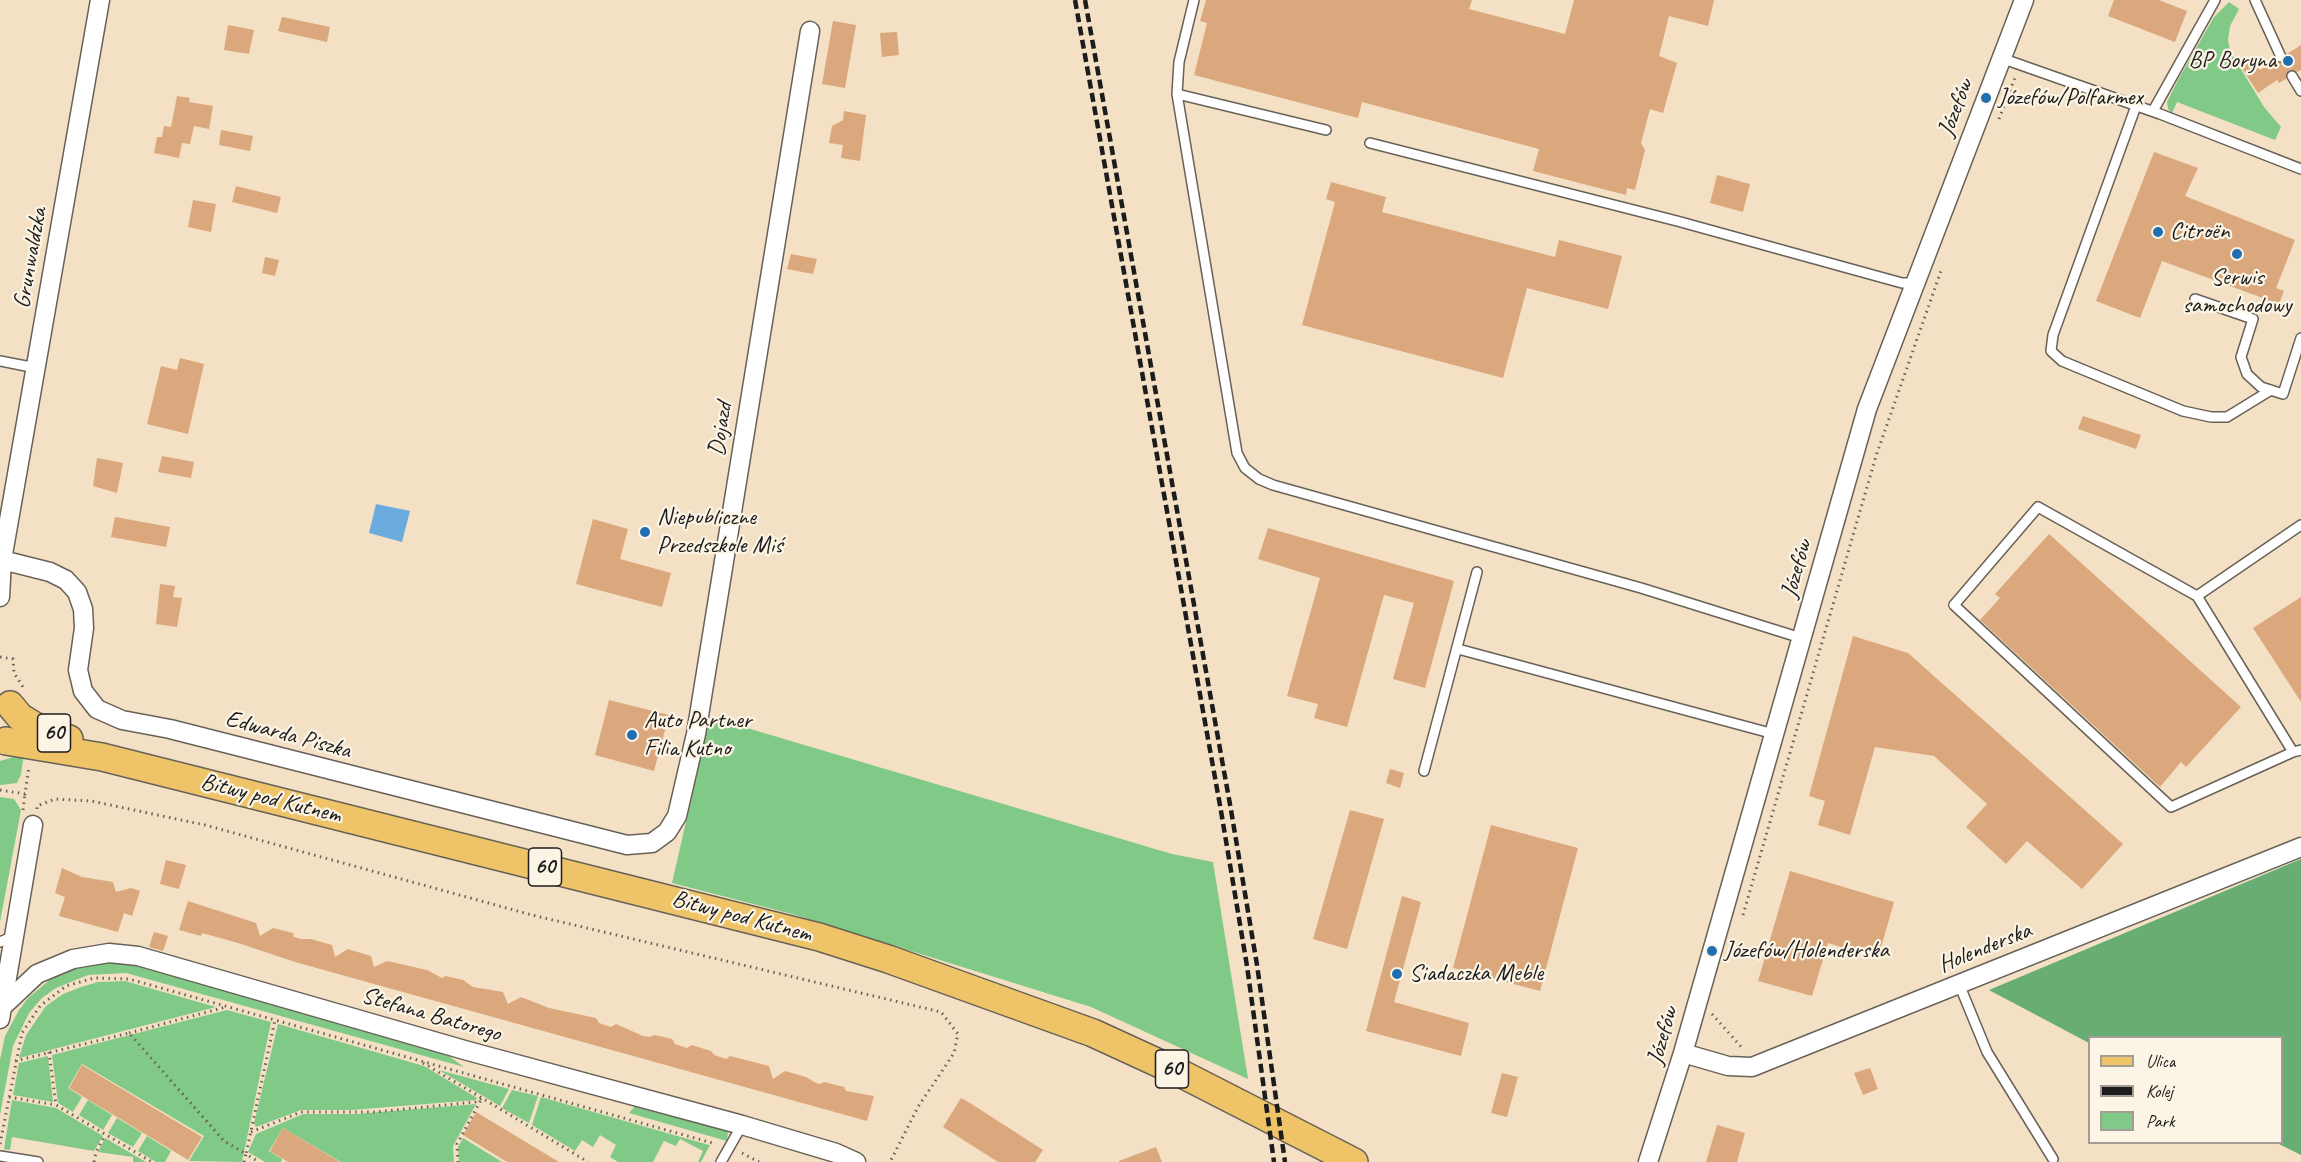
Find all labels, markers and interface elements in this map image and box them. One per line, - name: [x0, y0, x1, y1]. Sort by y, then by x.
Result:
- place label: BP Boryna: [2188, 47, 2276, 75]
- marker: BP Boryna: [2281, 54, 2295, 68]
- street label: Józefów: [1932, 75, 1980, 141]
- place label: Józefów/Polfarmex: [1998, 84, 2143, 112]
- marker: Józefów/Polfarmex: [1979, 91, 1993, 105]
- street label: Grunwaldzka: [8, 205, 54, 311]
- place label: Citroën: [2170, 218, 2229, 246]
- marker: Citroën: [2151, 225, 2165, 239]
- marker: Serwis samochodowy: [2230, 247, 2244, 261]
- place label: Serwis samochodowy: [2183, 264, 2291, 320]
- street label: Dojazd: [703, 400, 739, 458]
- place label: Niepubliczne Przedszkole Miś: [657, 504, 782, 560]
- marker: Niepubliczne Przedszkole Miś: [638, 525, 652, 539]
- street label: Józefów: [1775, 537, 1819, 601]
- street label: Edwarda Piszka: [222, 704, 354, 766]
- place label: Auto Partner Filia Kutno: [644, 707, 751, 763]
- road number: 60: [38, 714, 70, 752]
- marker: Auto Partner Filia Kutno: [625, 728, 639, 742]
- street label: Bitwy pod Kutnem: [198, 768, 344, 830]
- road number: 60: [528, 848, 562, 886]
- street label: Bitwy pod Kutnem: [669, 884, 815, 950]
- street label: Holenderska: [1934, 916, 2036, 980]
- place label: Józefów/Holenderska: [1724, 937, 1889, 965]
- marker: Józefów/Holenderska: [1705, 944, 1719, 958]
- place label: Siadaczka Meble: [1409, 960, 1543, 988]
- marker: Siadaczka Meble: [1390, 967, 1404, 981]
- street label: Stefana Batorego: [358, 981, 504, 1049]
- street label: Józefów: [1641, 1004, 1685, 1068]
- legend: [2088, 1036, 2283, 1144]
- road number: 60: [1156, 1050, 1188, 1088]
- text: Ulica: [2146, 1050, 2175, 1072]
- text: Kolej: [2146, 1080, 2173, 1102]
- text: Park: [2146, 1110, 2175, 1132]

